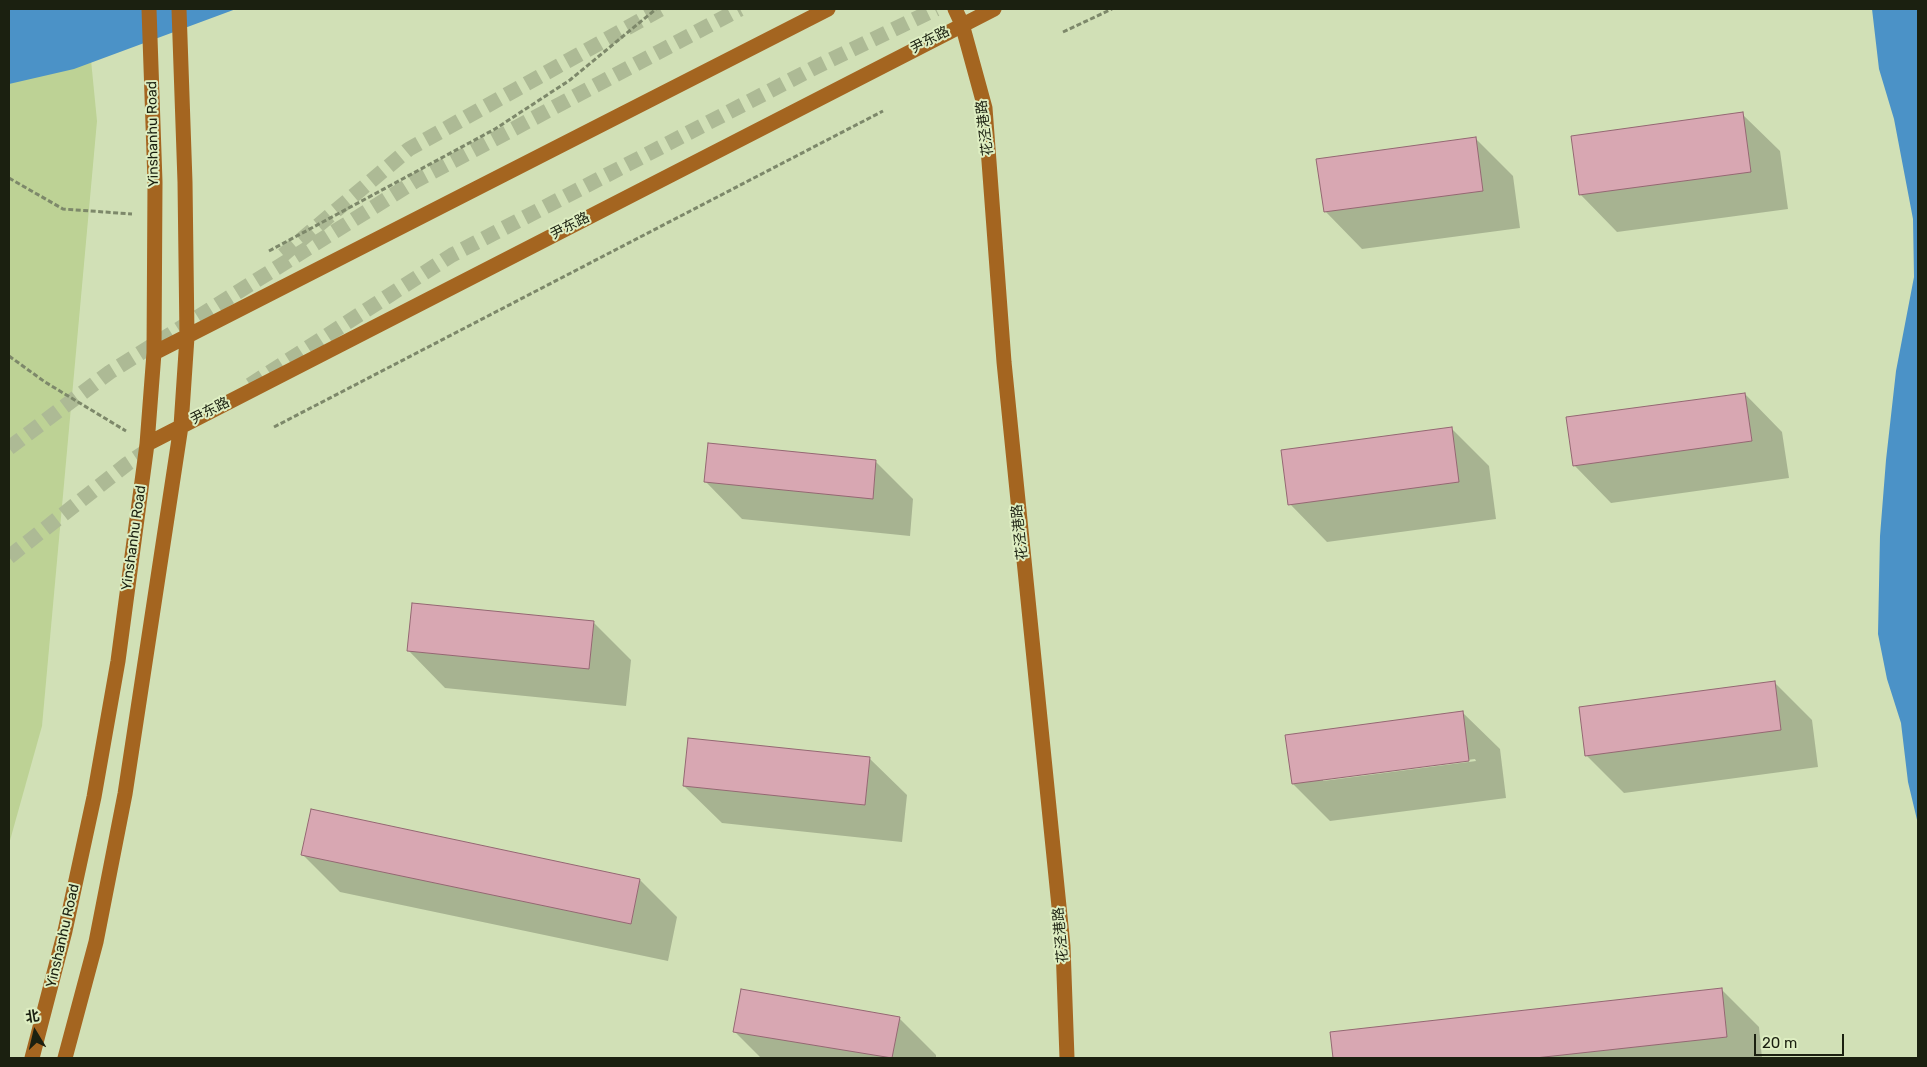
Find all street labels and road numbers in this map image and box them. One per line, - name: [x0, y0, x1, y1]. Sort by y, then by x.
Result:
- street label: 尹东路: [907, 23, 953, 57]
- street label: Yinshanhu Road: [144, 81, 162, 187]
- street label: 花泾港路: [973, 99, 997, 157]
- street label: 尹东路: [547, 209, 593, 243]
- street label: 尹东路: [187, 394, 233, 428]
- street label: Yinshanhu Road: [118, 484, 150, 592]
- street label: 花泾港路: [1009, 503, 1031, 561]
- street label: Yinshanhu Road: [43, 882, 83, 990]
- street label: 花泾港路: [1050, 906, 1072, 964]

